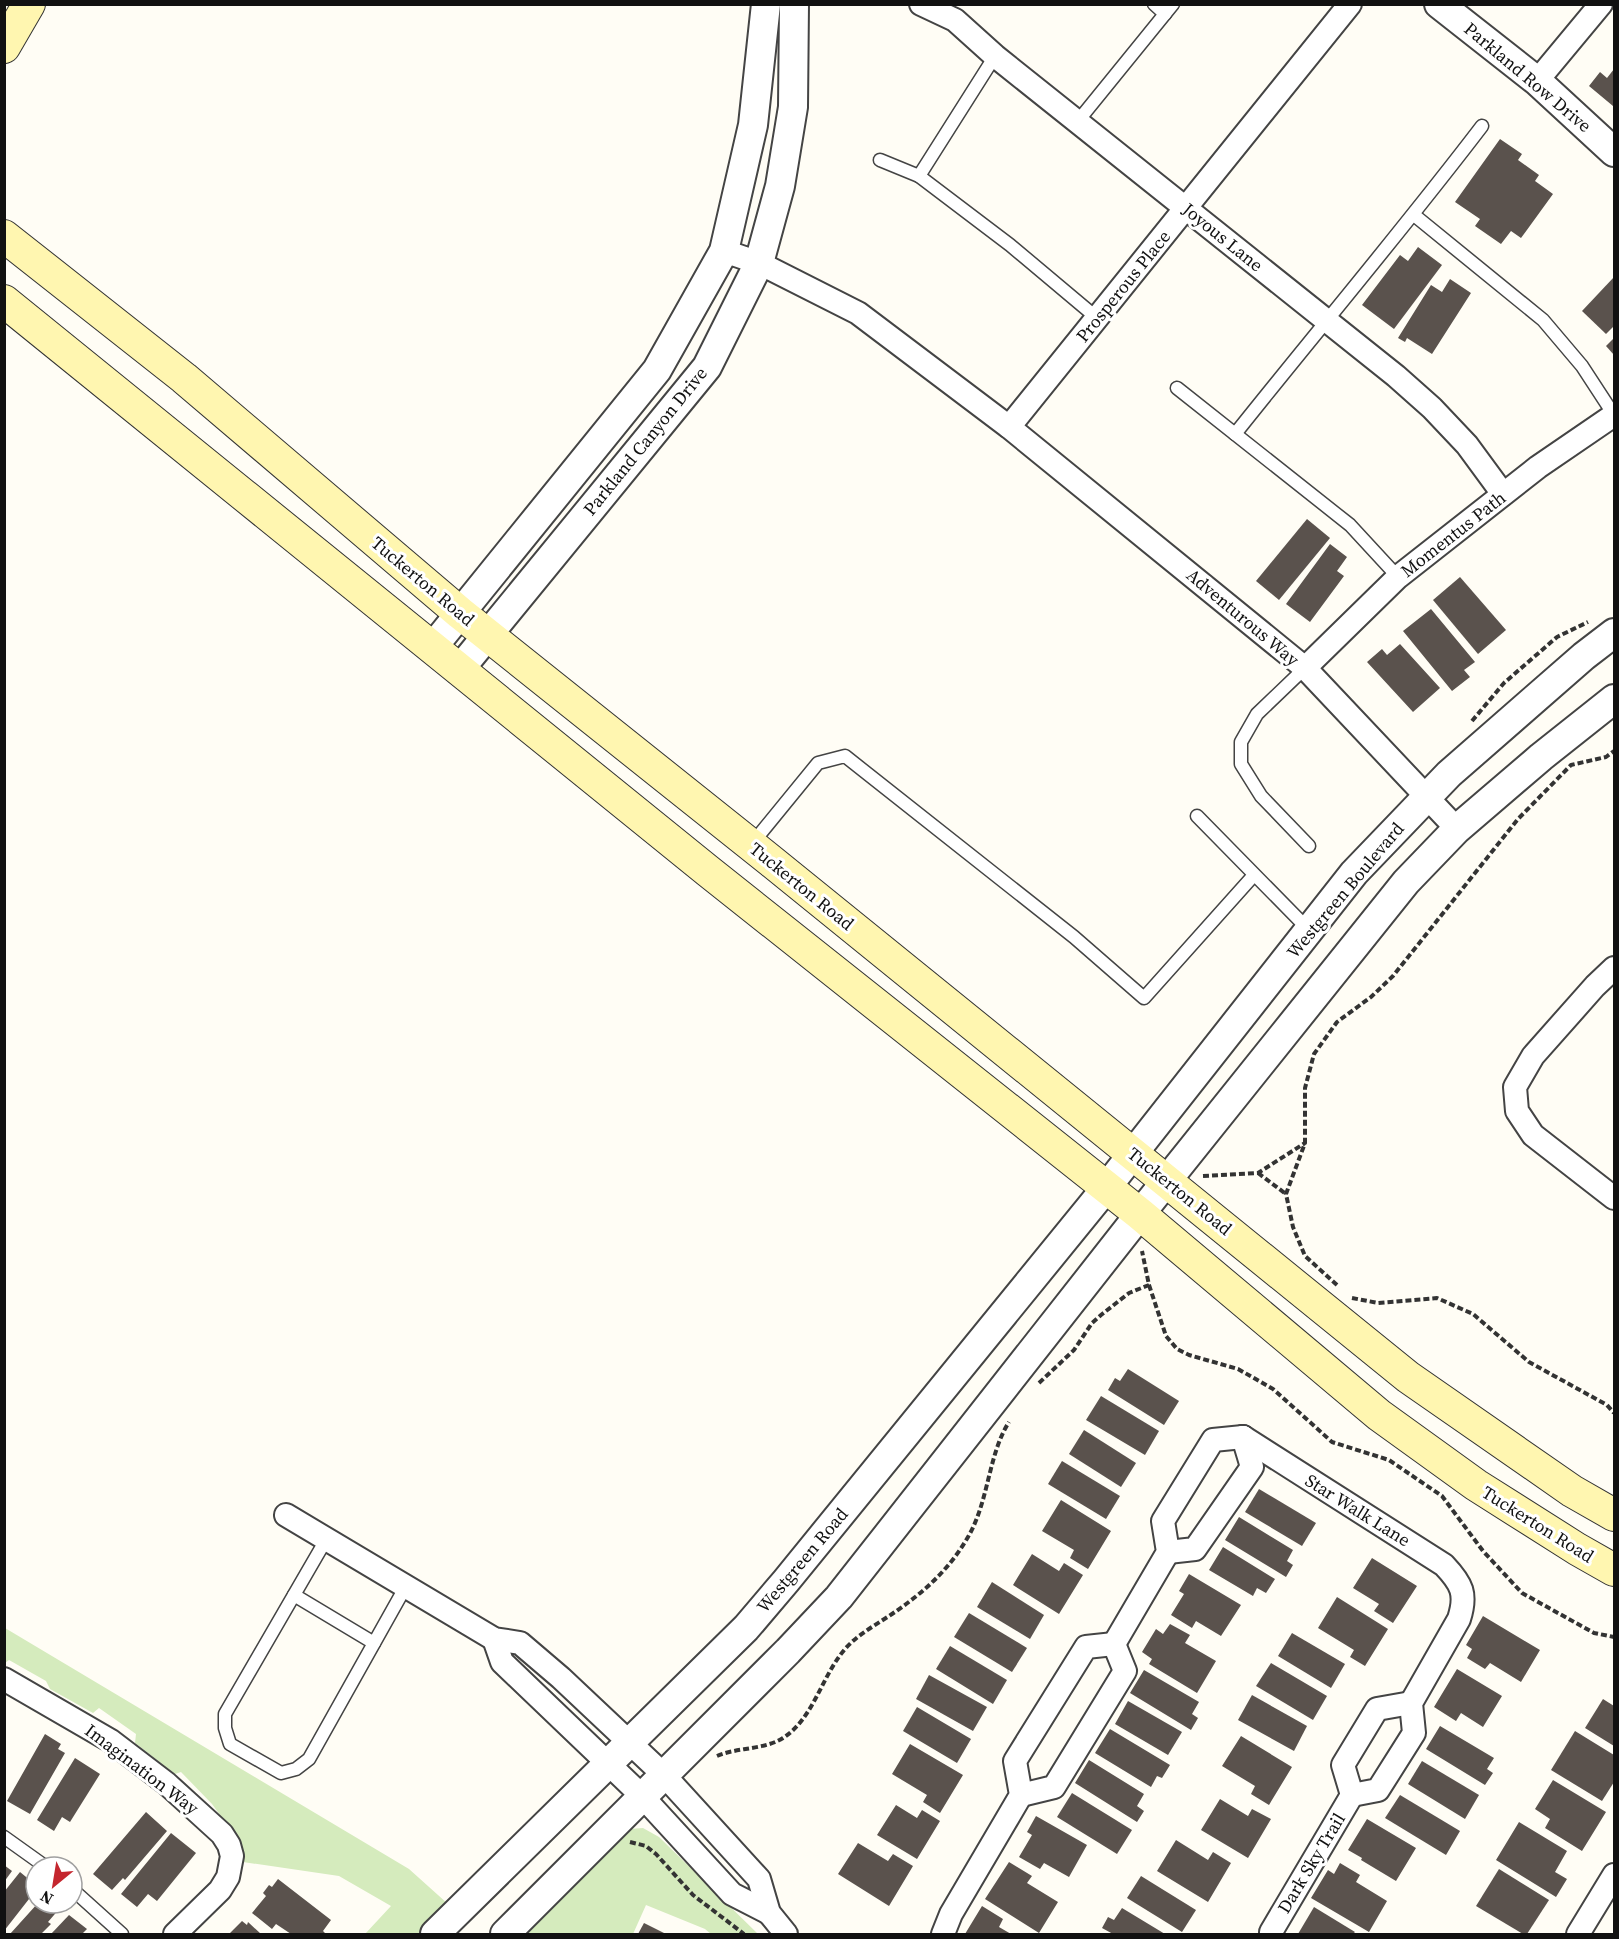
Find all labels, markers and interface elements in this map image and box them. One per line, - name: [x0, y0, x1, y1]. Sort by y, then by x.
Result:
- street label: Parkland Row Drive: [1459, 16, 1597, 138]
- street label: Joyous Lane: [1177, 196, 1269, 277]
- street label: Prosperous Place: [1070, 225, 1176, 347]
- street label: Parkland Canyon Drive: [577, 361, 713, 521]
- street label: Momentus Path: [1395, 485, 1511, 583]
- street label: Tuckerton Road: [366, 530, 480, 632]
- street label: Adventurous Way: [1181, 562, 1305, 672]
- street label: Westgreen Boulevard: [1281, 817, 1409, 963]
- street label: Tuckerton Road: [745, 836, 859, 936]
- street label: Tuckerton Road: [1123, 1141, 1237, 1241]
- street label: Star Walk Lane: [1301, 1468, 1415, 1552]
- street label: Tuckerton Road: [1477, 1480, 1599, 1568]
- street label: Westgreen Road: [751, 1502, 853, 1618]
- street label: Imagination Way: [80, 1718, 205, 1821]
- street label: Dark Sky Trail: [1271, 1808, 1351, 1918]
- north arrow: [24, 1855, 84, 1915]
- text: N: [36, 1885, 57, 1910]

